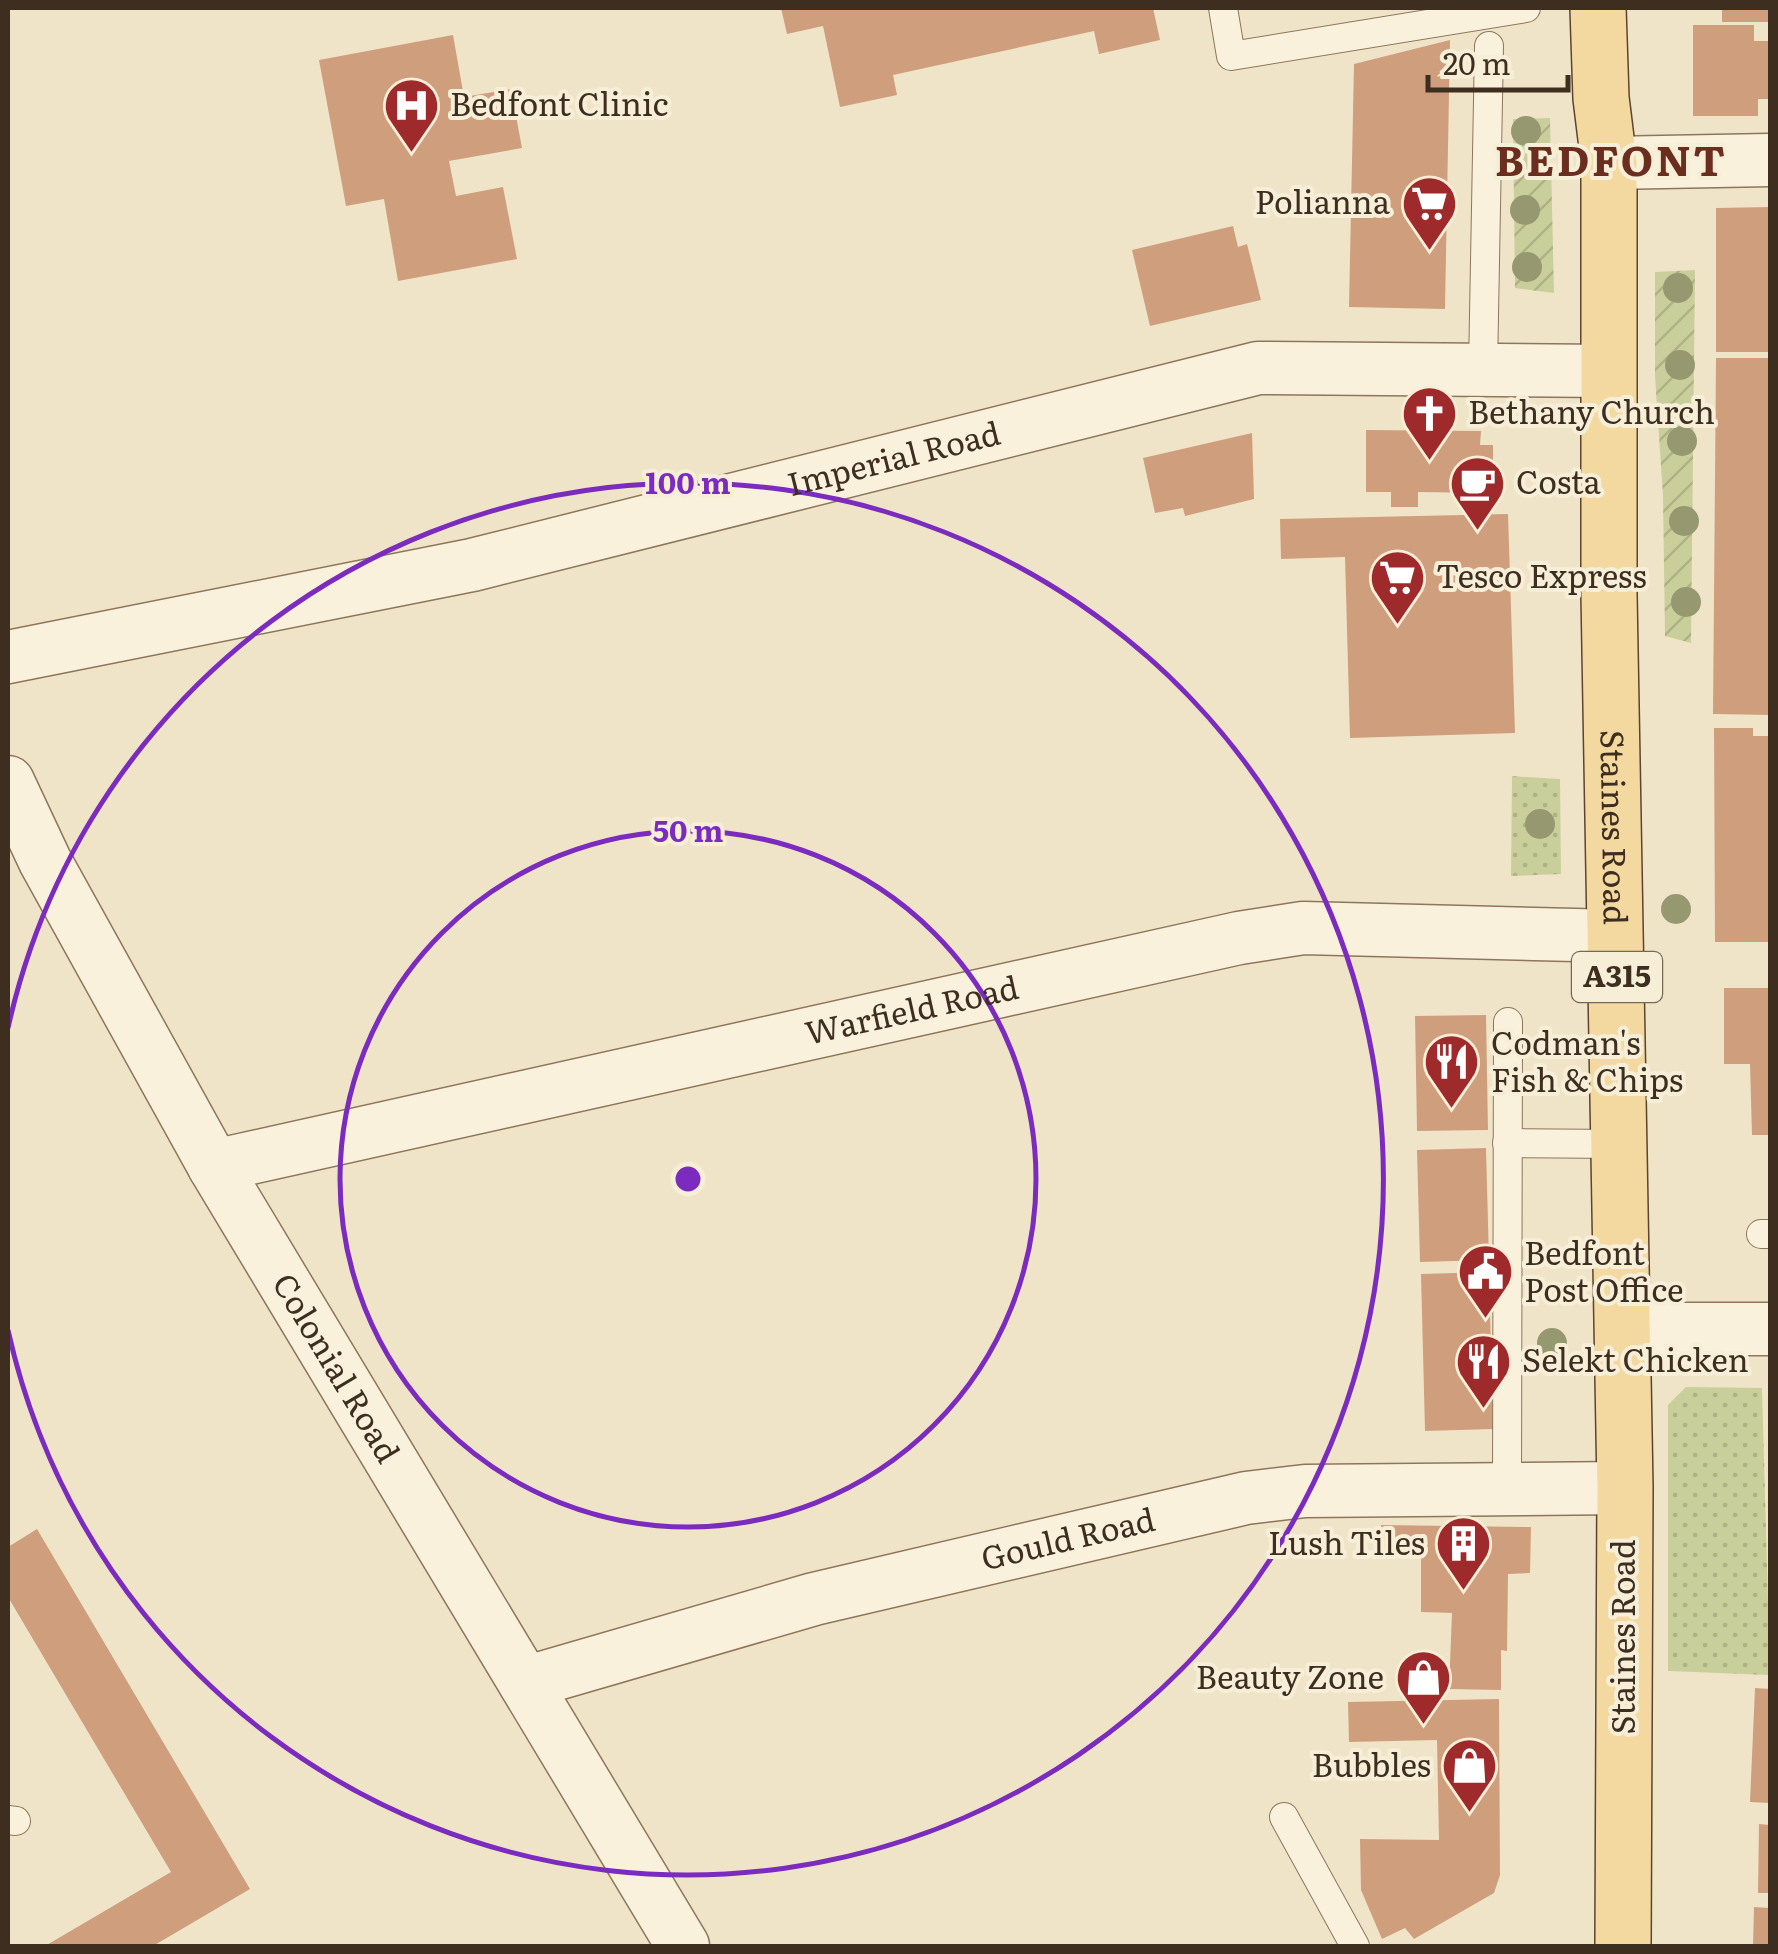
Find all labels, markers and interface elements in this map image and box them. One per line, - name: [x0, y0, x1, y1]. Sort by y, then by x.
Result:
- scale bar: [1428, 30, 1568, 92]
- text: 20 m: [1443, 40, 1511, 84]
- hospital icon: Bedfont Clinic: [381, 75, 441, 154]
- place label: Bedfont Clinic: [450, 78, 669, 126]
- district label: BEDFONT: [1495, 127, 1727, 189]
- supermarket icon: Polianna: [1399, 173, 1459, 252]
- place label: Polianna: [1255, 176, 1391, 224]
- church icon: Bethany Church: [1399, 383, 1459, 462]
- place label: Bethany Church: [1468, 386, 1715, 434]
- street label: Imperial Road: [782, 407, 1005, 506]
- cafe icon: Costa: [1447, 453, 1507, 532]
- place label: Costa: [1516, 456, 1601, 504]
- text: 100 m: [645, 459, 731, 503]
- supermarket icon: Tesco Express: [1367, 547, 1427, 626]
- place label: Tesco Express: [1436, 550, 1647, 598]
- street label: Staines Road: [1590, 729, 1642, 925]
- text: 50 m: [653, 807, 723, 851]
- road number: A315: [1572, 952, 1662, 1002]
- street label: Warfield Road: [800, 961, 1023, 1055]
- place label: Codman's Fish & Chips: [1491, 1017, 1683, 1102]
- restaurant icon: Codman's Fish & Chips: [1422, 1032, 1482, 1111]
- centre of rings: [670, 1161, 706, 1197]
- place label: Bedfont Post Office: [1524, 1227, 1684, 1312]
- public building icon: Bedfont Post Office: [1455, 1242, 1515, 1321]
- street label: Colonial Road: [263, 1263, 414, 1471]
- restaurant icon: Selekt Chicken: [1453, 1331, 1513, 1410]
- place label: Selekt Chicken: [1522, 1334, 1749, 1382]
- street label: Gould Road: [976, 1493, 1159, 1580]
- building icon: Lush Tiles: [1434, 1514, 1494, 1593]
- place label: Lush Tiles: [1268, 1517, 1425, 1565]
- street label: Staines Road: [1597, 1540, 1645, 1734]
- shop icon: Beauty Zone: [1393, 1648, 1453, 1727]
- place label: Beauty Zone: [1196, 1651, 1384, 1699]
- shop icon: Bubbles: [1440, 1736, 1500, 1815]
- place label: Bubbles: [1312, 1739, 1431, 1787]

